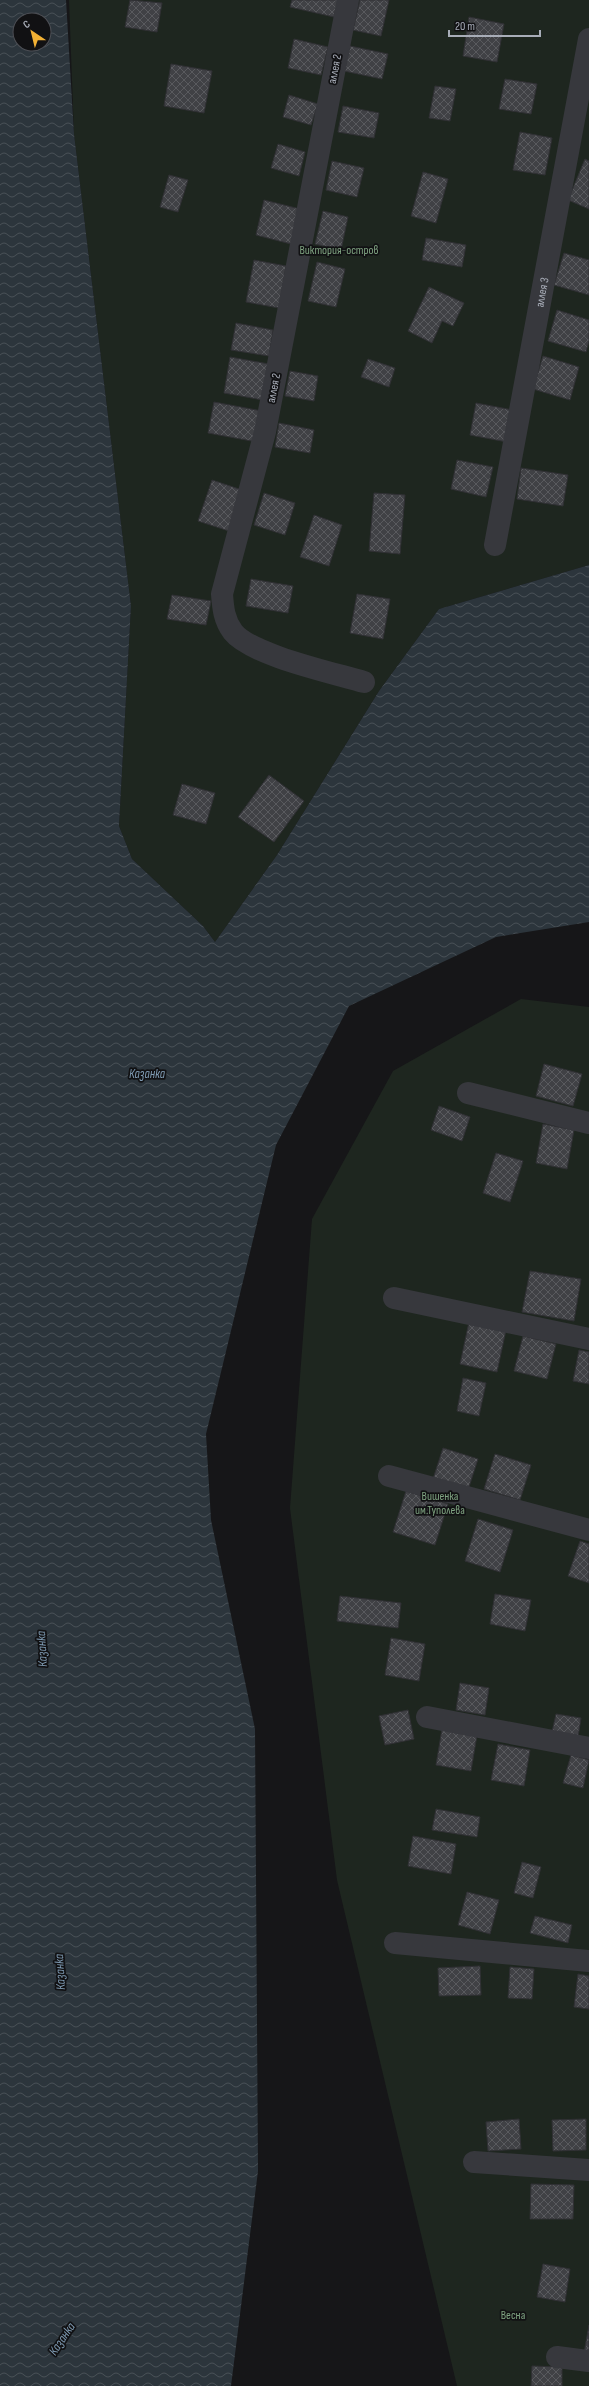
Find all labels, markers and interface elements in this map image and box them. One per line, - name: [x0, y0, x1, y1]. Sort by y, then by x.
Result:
- north arrow: [12, 12, 52, 52]
- scale bar: [449, 12, 540, 38]
- text: С: [21, 17, 33, 31]
- text: 20 m: [455, 19, 475, 34]
- street label: аллея 2: [325, 53, 345, 85]
- park label: Виктория-остров: [299, 243, 379, 258]
- street label: аллея 3: [532, 276, 552, 308]
- street label: аллея 2: [264, 372, 284, 404]
- water label: Казанка: [129, 1066, 166, 1082]
- park label: Вишенка им.Туполева: [415, 1489, 465, 1518]
- water label: Казанка: [33, 1630, 51, 1667]
- water label: Казанка: [51, 1953, 69, 1990]
- park label: Весна: [501, 2308, 526, 2323]
- water label: Казанка: [45, 2319, 79, 2358]

